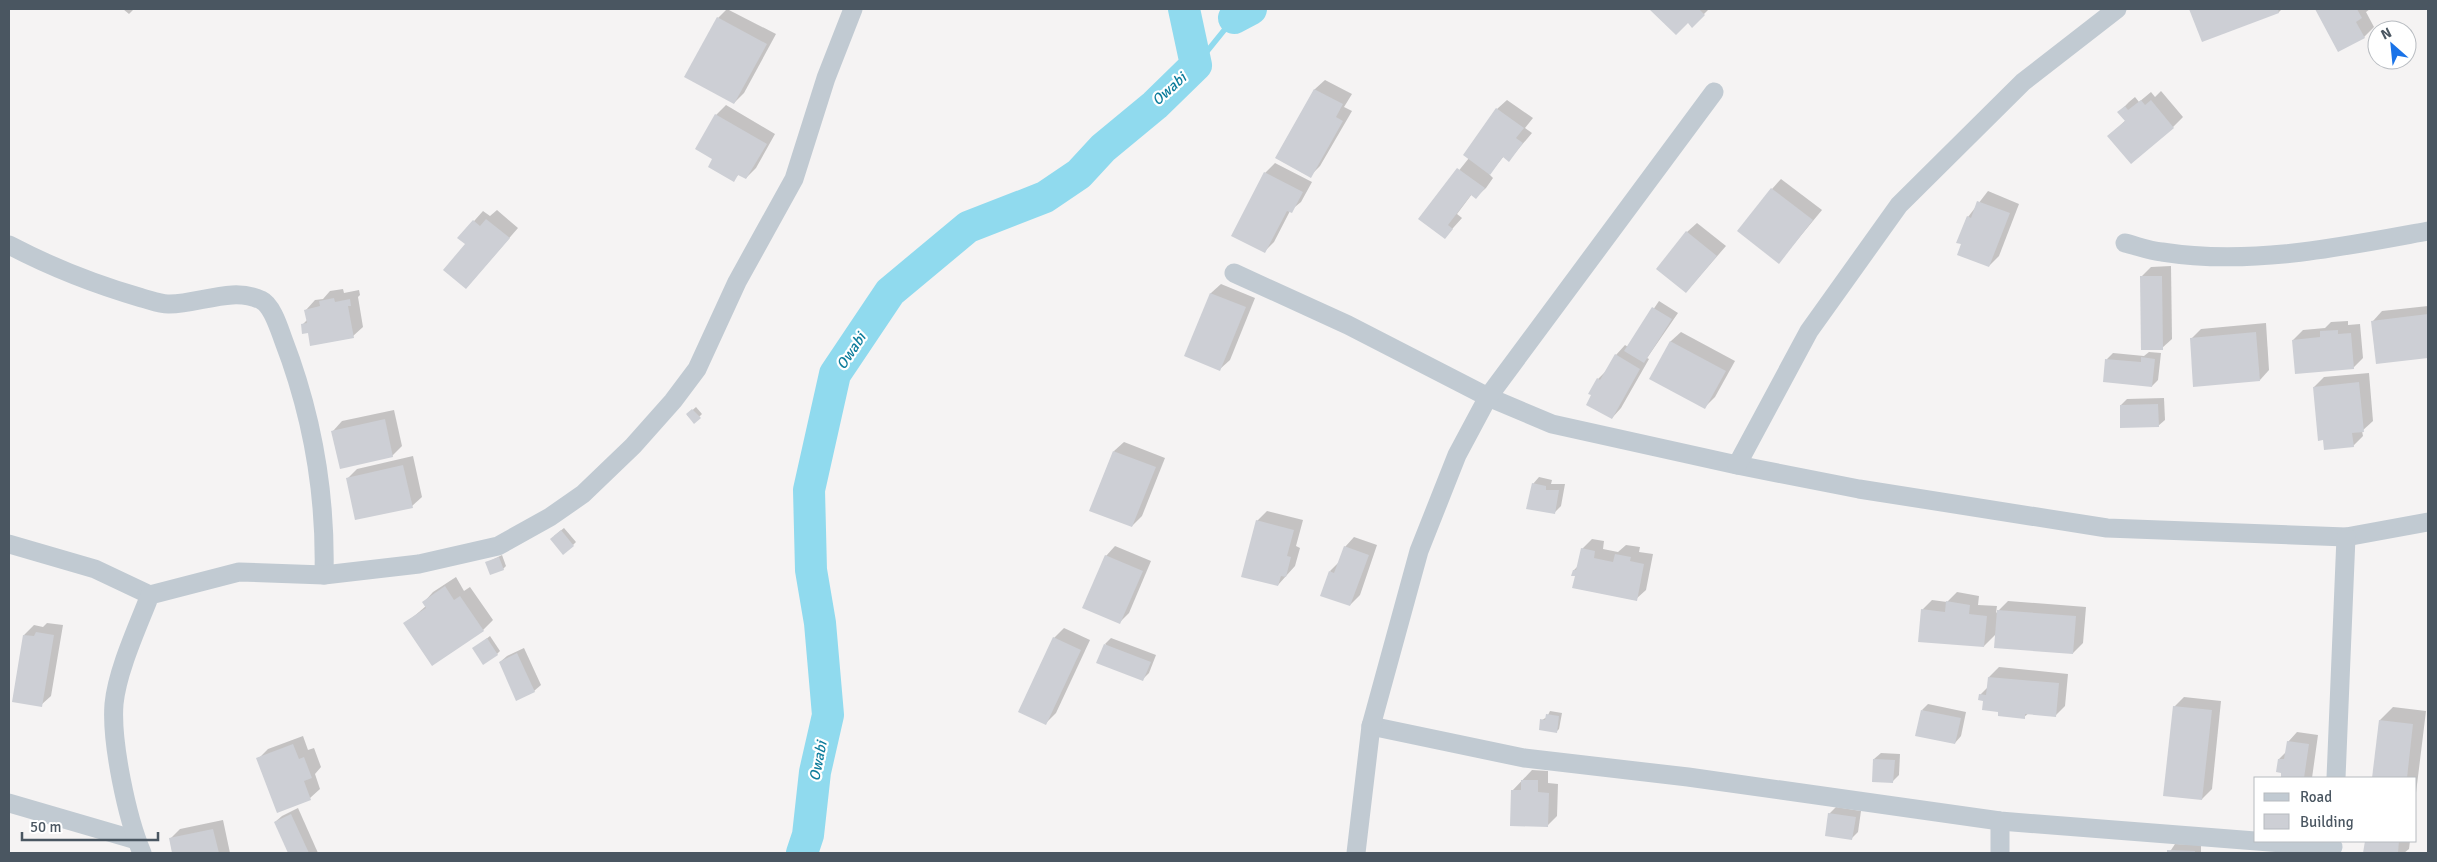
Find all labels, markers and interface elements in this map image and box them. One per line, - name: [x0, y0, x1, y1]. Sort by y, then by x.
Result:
- north arrow: [2367, 20, 2417, 70]
- text: N: [2378, 24, 2395, 44]
- water label: Owabi: [1148, 68, 1191, 109]
- water label: Owabi: [832, 328, 871, 373]
- water label: Owabi: [805, 738, 831, 782]
- legend: [2254, 777, 2417, 842]
- text: Road: [2300, 788, 2332, 806]
- scale bar: [22, 810, 159, 842]
- text: Building: [2300, 813, 2354, 831]
- text: 50 m: [30, 818, 61, 836]

